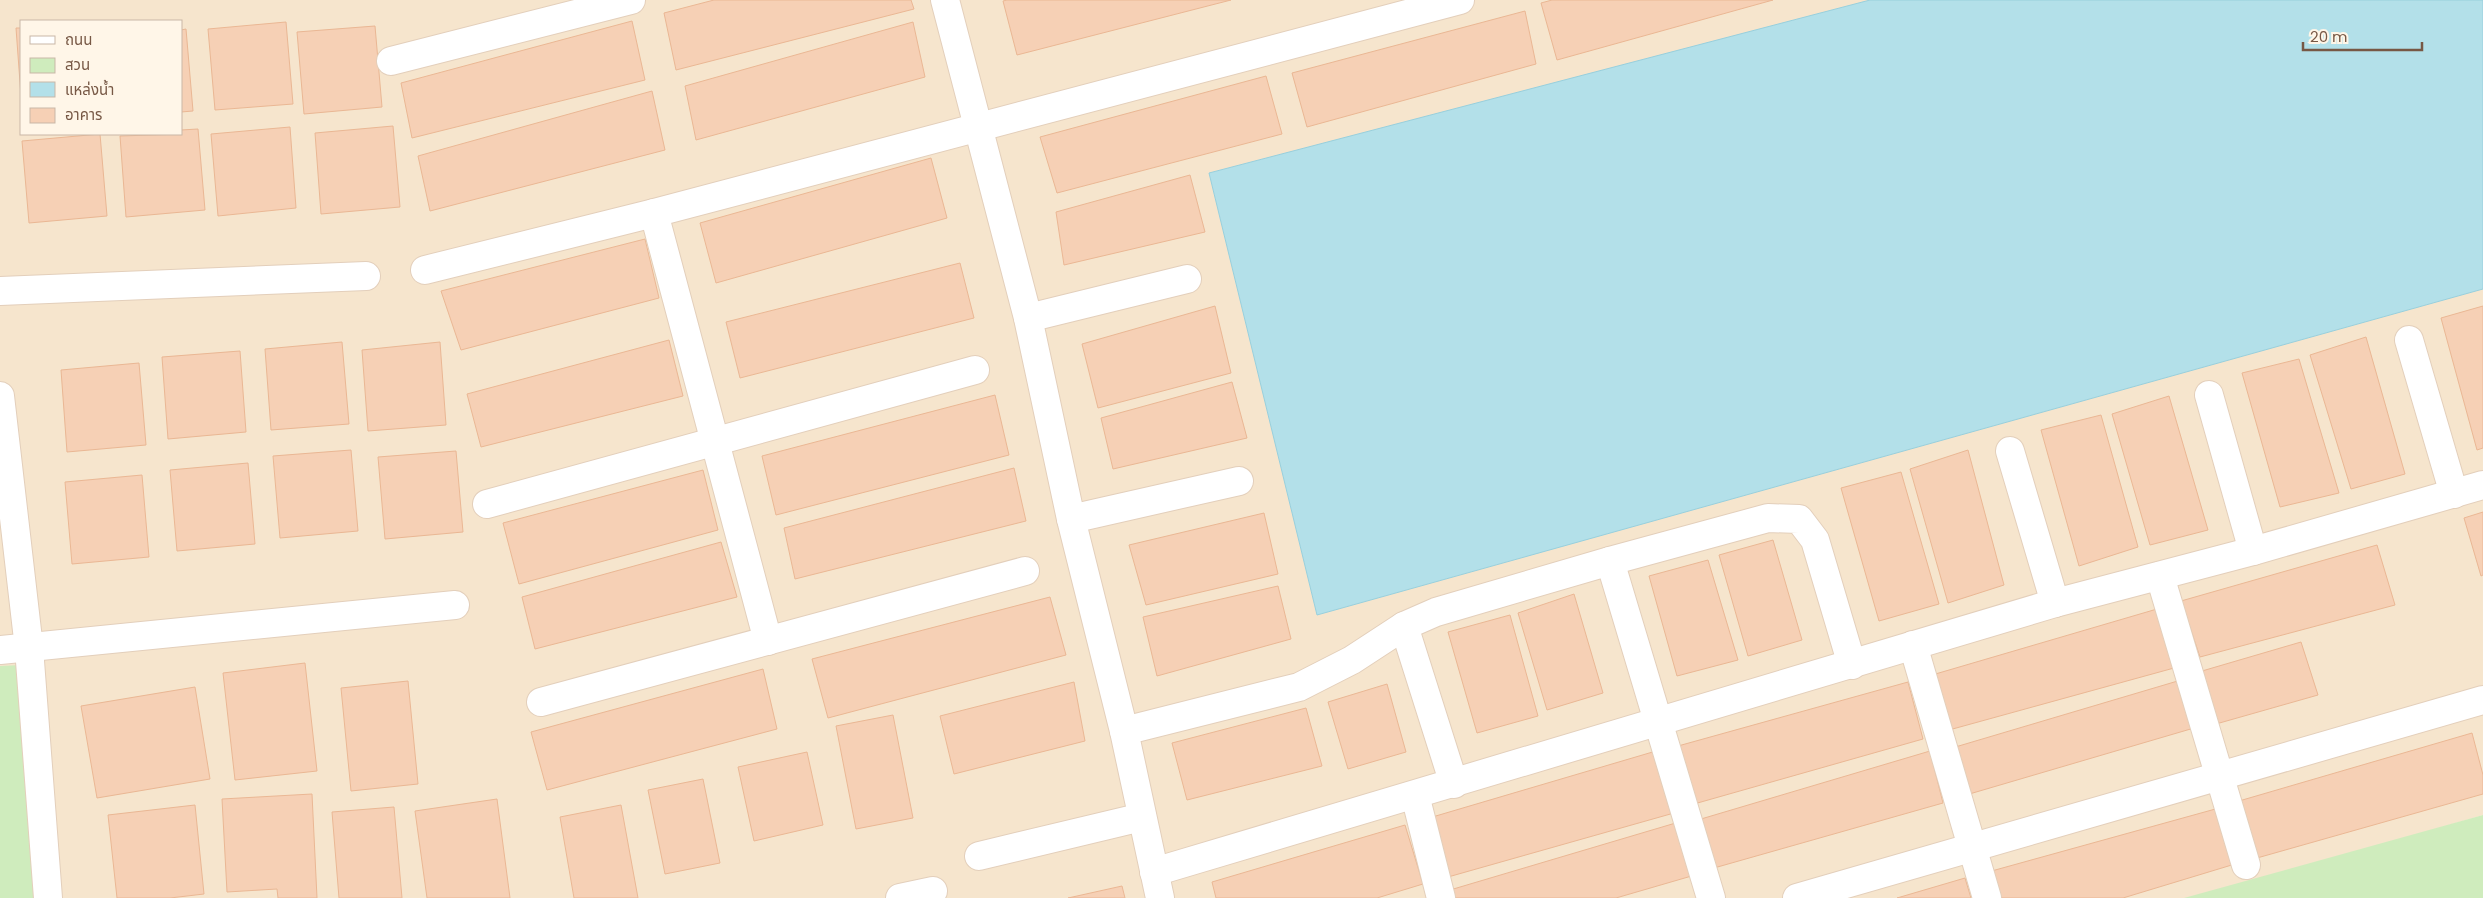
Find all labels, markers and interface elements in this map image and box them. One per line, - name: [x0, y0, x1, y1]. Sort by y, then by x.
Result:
- legend: [20, 20, 182, 135]
- scale bar: [2303, 20, 2422, 52]
- text: 20 m: [2310, 26, 2348, 47]
- text: ถนน: [65, 29, 92, 50]
- text: สวน: [65, 54, 90, 75]
- text: แหล่งน้ำ: [65, 79, 114, 100]
- text: อาคาร: [65, 104, 102, 125]

